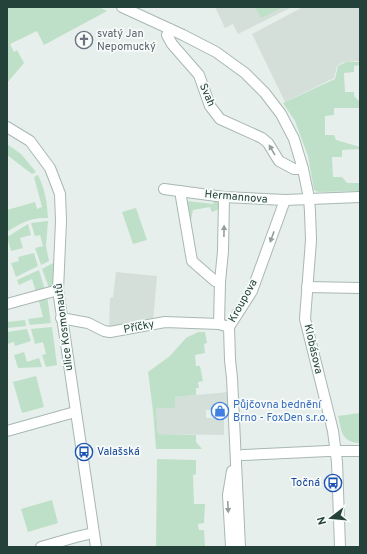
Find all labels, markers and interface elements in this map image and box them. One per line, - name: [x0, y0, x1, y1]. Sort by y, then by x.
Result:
- place label: svatý Jan Nepomucký: [97, 27, 156, 54]
- church icon: svatý Jan Nepomucký: [74, 30, 94, 50]
- street label: Svah: [196, 81, 218, 109]
- one-way arrow: [269, 144, 276, 156]
- street label: Hermannova: [204, 187, 268, 207]
- one-way arrow: [220, 225, 227, 237]
- one-way arrow: [268, 231, 274, 243]
- street label: Kroupova: [225, 277, 261, 325]
- street label: ulice Kosmonautů: [52, 282, 76, 372]
- street label: Příčky: [122, 317, 156, 337]
- street label: Klobásova: [300, 323, 326, 375]
- place label: Půjčovna bednění Brno - FoxDen s.r.o.: [233, 398, 328, 425]
- shop icon: Půjčovna bednění Brno - FoxDen s.r.o.: [210, 401, 230, 421]
- bus stop icon: Valašská: [74, 442, 94, 462]
- place label: Valašská: [97, 445, 140, 459]
- bus stop icon: Točná: [323, 473, 343, 493]
- place label: Točná: [291, 476, 320, 490]
- north arrow: [311, 498, 351, 538]
- one-way arrow: [225, 501, 232, 513]
- text: N: [315, 515, 330, 526]

